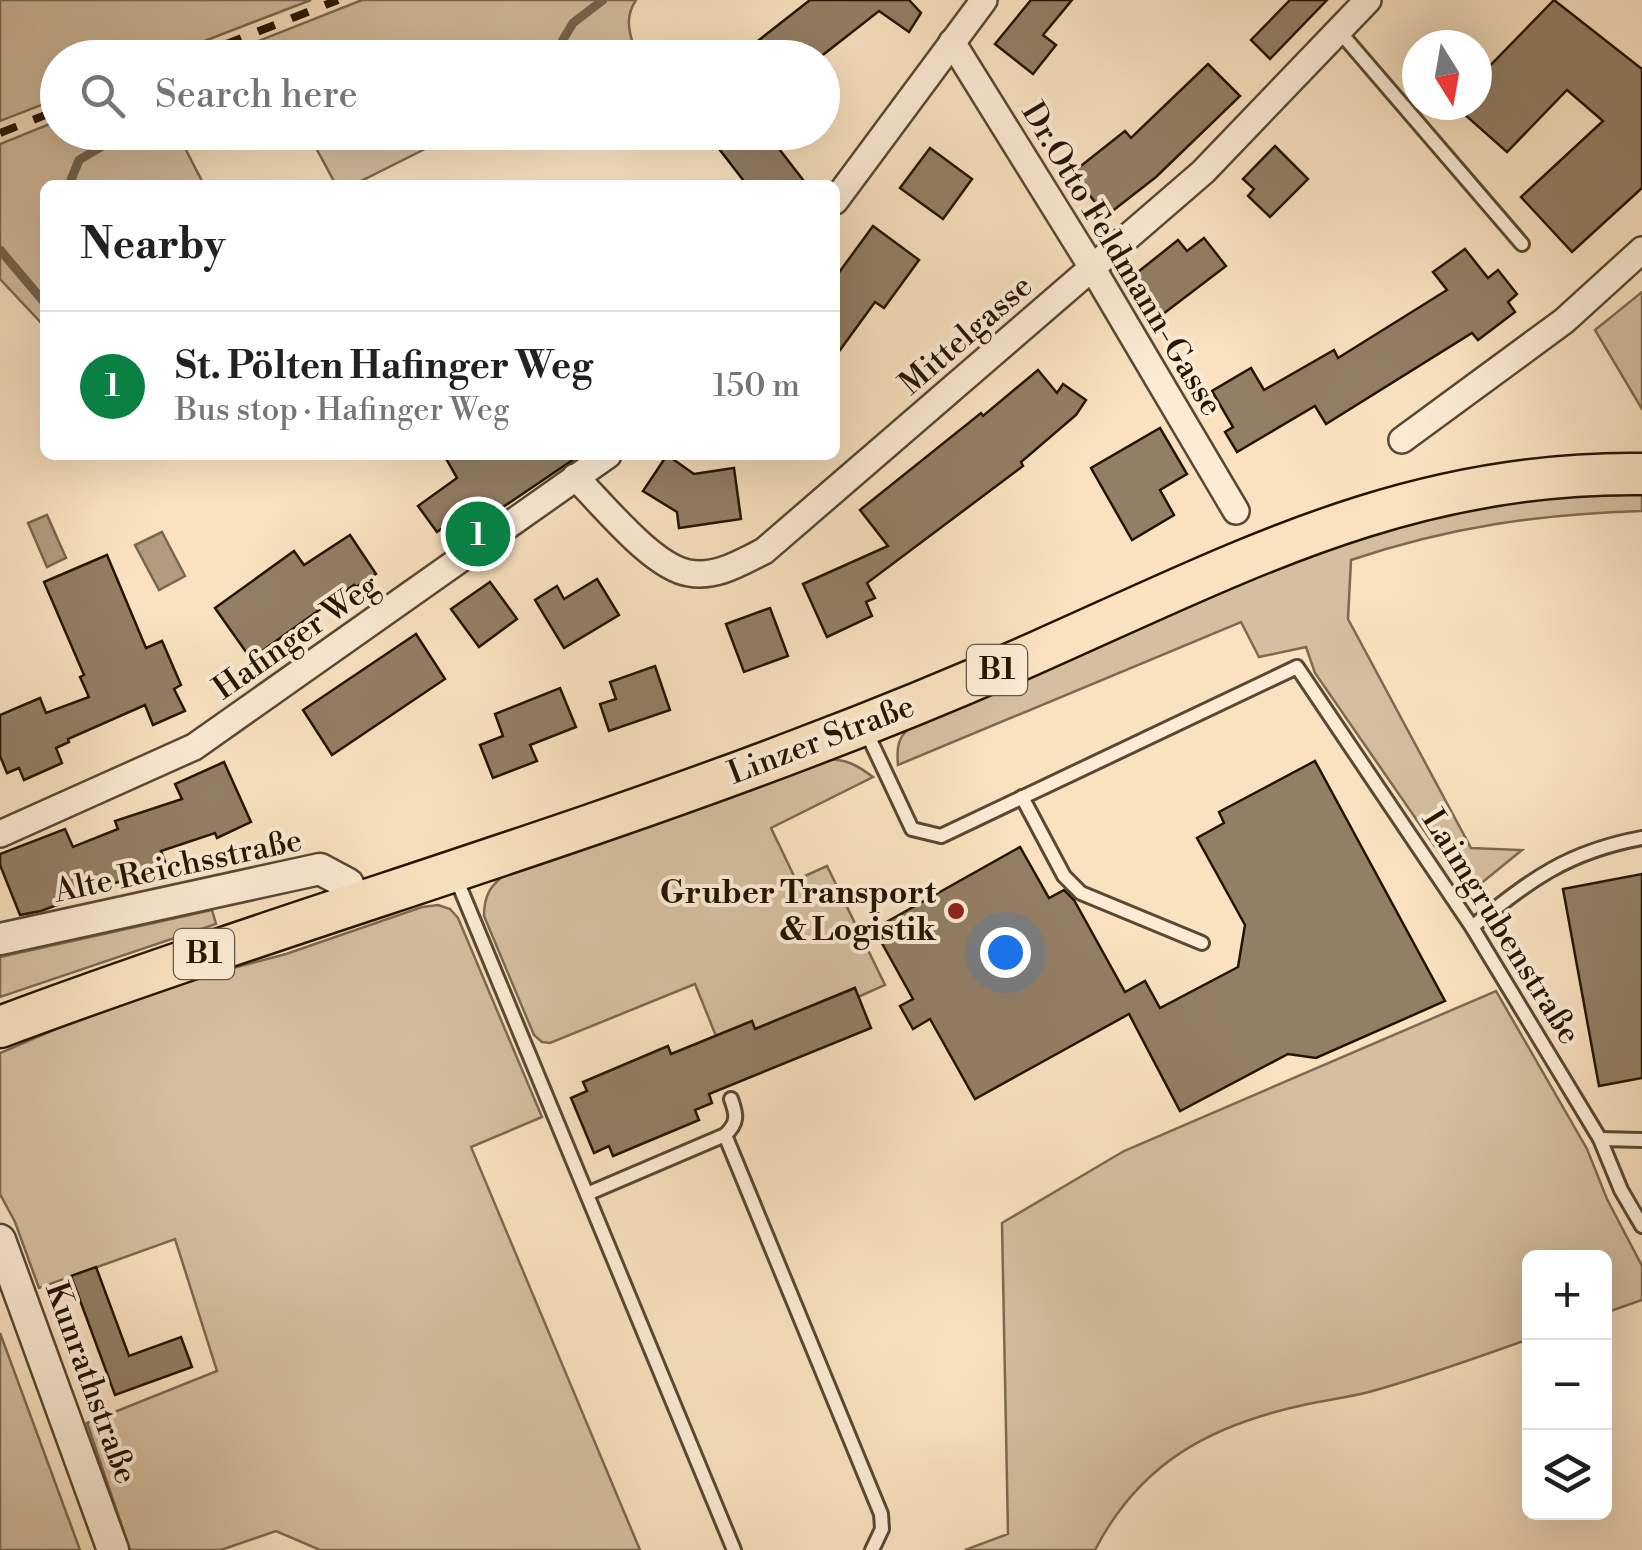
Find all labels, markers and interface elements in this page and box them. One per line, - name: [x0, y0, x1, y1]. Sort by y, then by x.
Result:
- north arrow: [1402, 30, 1492, 120]
- search box: [40, 40, 840, 150]
- icon: search: [75, 68, 130, 123]
- text: Search here: [155, 72, 358, 119]
- street label: Dr.Otto Feldmann-Gasse: [1012, 95, 1232, 423]
- text: Nearby: [80, 219, 225, 272]
- street label: Mittelgasse: [891, 266, 1041, 404]
- text: St. Pölten Hafinger Weg: [175, 343, 593, 390]
- text: 1: [105, 366, 120, 406]
- text: 150 m: [713, 366, 800, 406]
- text: Bus stop · Hafinger Weg: [175, 390, 510, 430]
- pin: 1: [446, 496, 510, 572]
- street label: Hafinger Weg: [205, 565, 387, 709]
- road number: B1: [967, 645, 1027, 695]
- street label: Linzer Straße: [722, 686, 920, 794]
- street label: Laimgrubenstraße: [1413, 802, 1589, 1052]
- street label: Alte Reichsstraße: [49, 820, 306, 912]
- place label: Gruber Transport & Logistik: [660, 873, 937, 950]
- marker: Gruber Transport & Logistik: [945, 900, 967, 922]
- your location: [980, 927, 1031, 978]
- road number: B1: [174, 929, 234, 979]
- map controls: [1522, 1250, 1612, 1520]
- button: +: [1522, 1250, 1612, 1340]
- street label: Kunrathstraße: [36, 1277, 146, 1489]
- button: −: [1522, 1340, 1612, 1430]
- button: layers: [1522, 1430, 1612, 1520]

